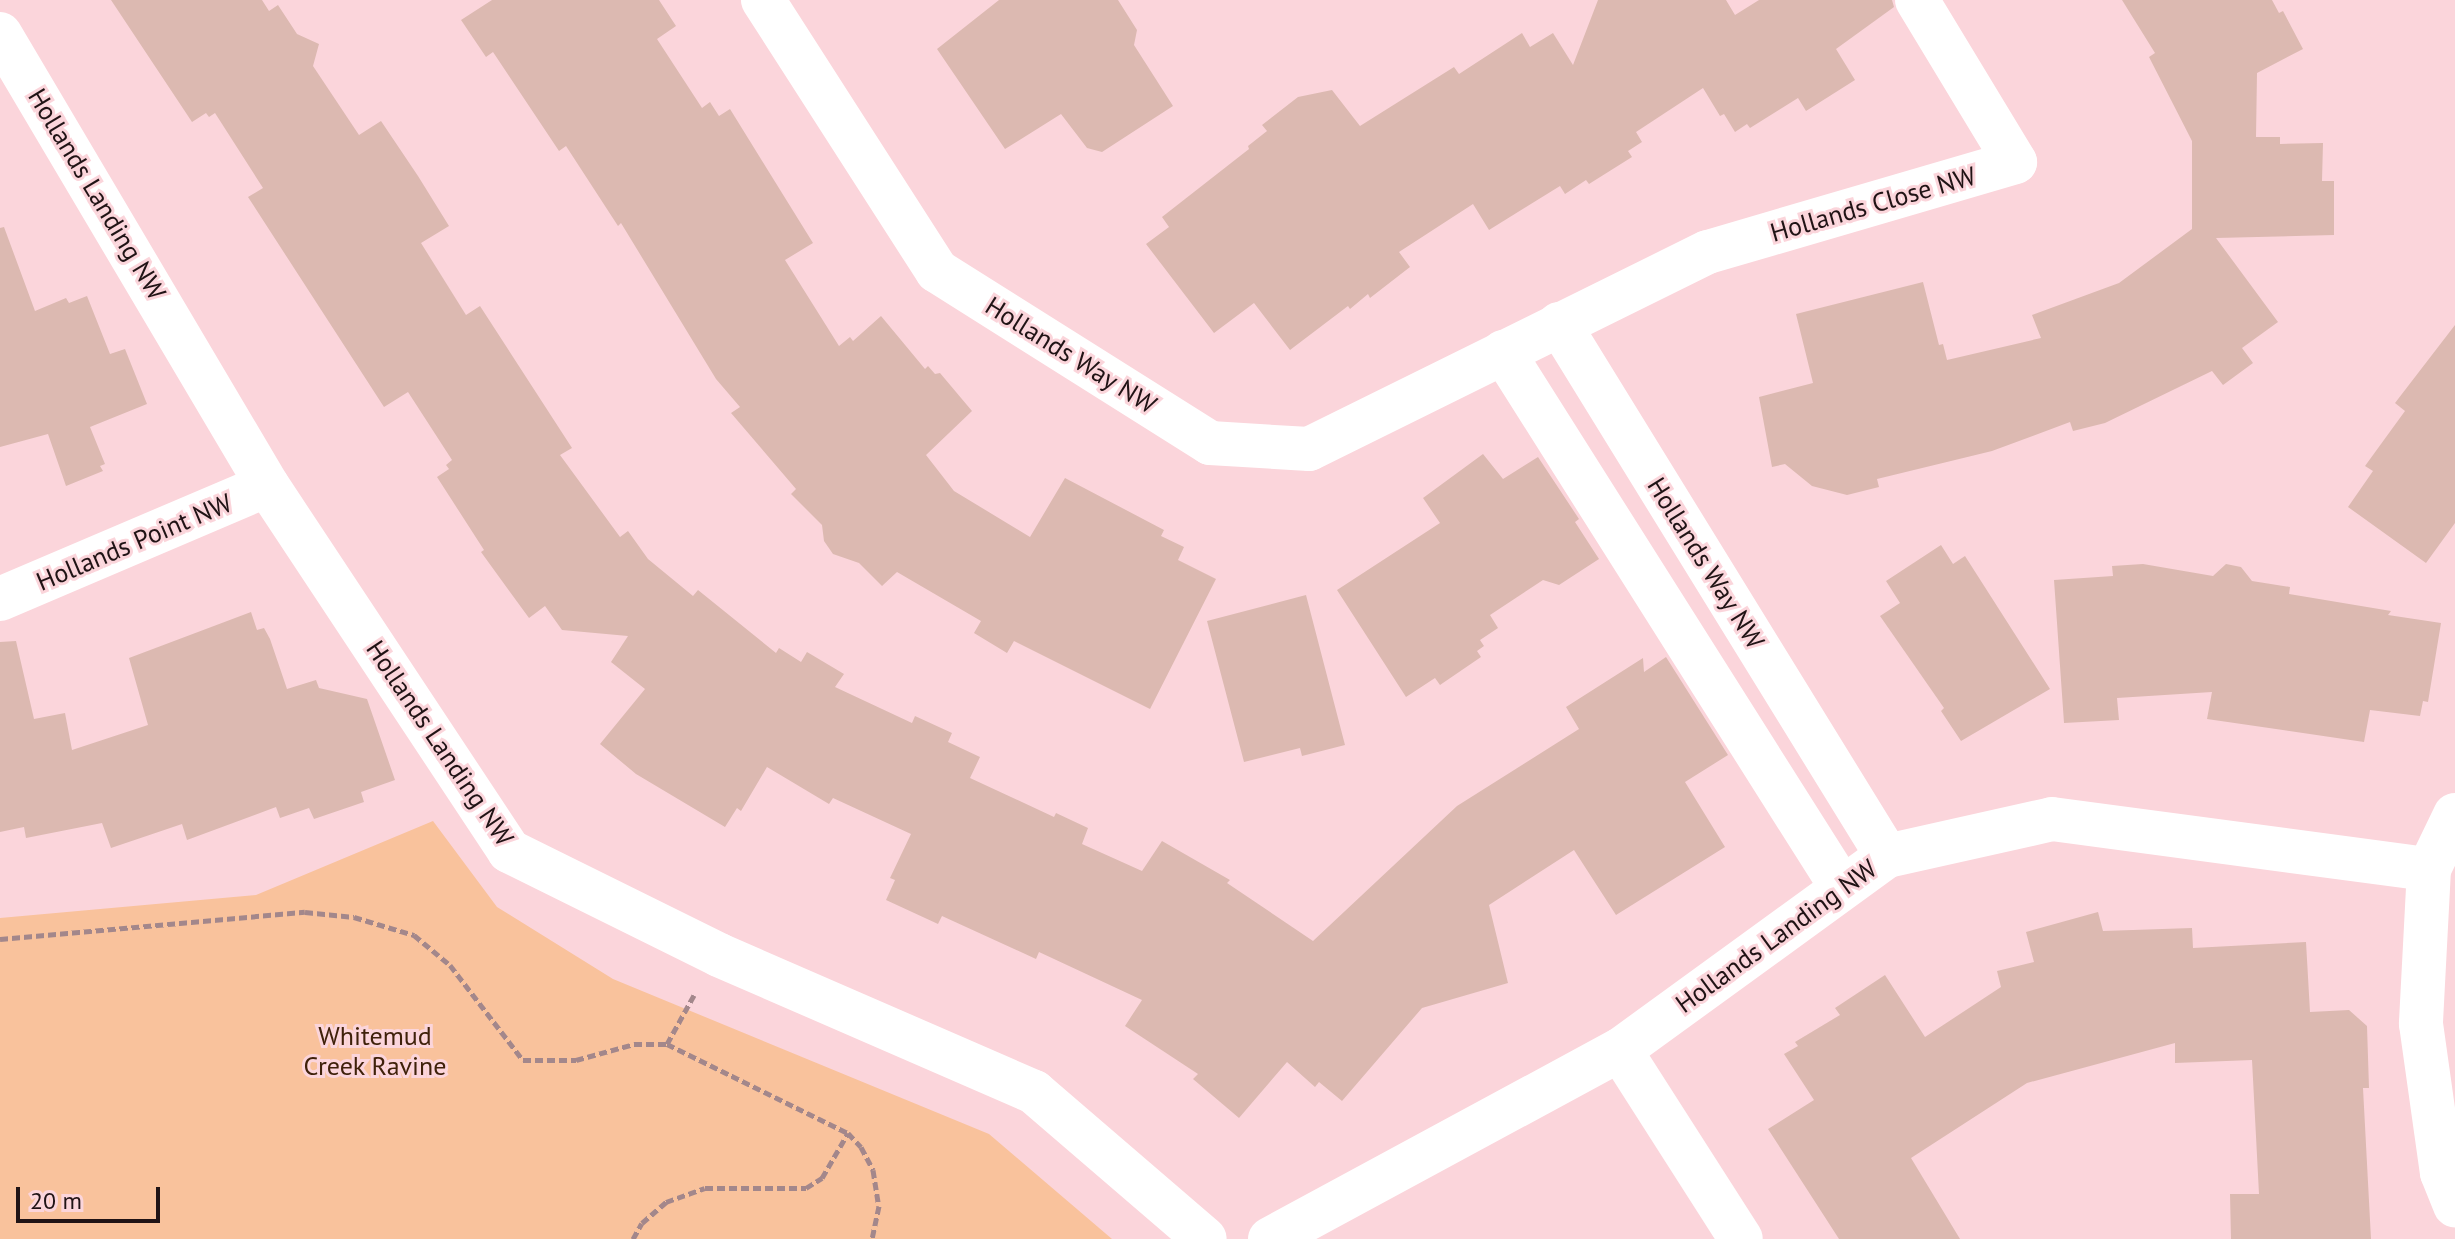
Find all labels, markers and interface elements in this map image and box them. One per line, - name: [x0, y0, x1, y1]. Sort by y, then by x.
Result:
- street label: Hollands Landing NW: [22, 83, 172, 305]
- street label: Hollands Close NW: [1767, 160, 1979, 248]
- street label: Hollands Way NW: [979, 290, 1163, 420]
- street label: Hollands Way NW: [1641, 471, 1771, 655]
- street label: Hollands Point NW: [32, 487, 236, 597]
- street label: Hollands Landing NW: [360, 634, 520, 852]
- street label: Hollands Landing NW: [1669, 853, 1883, 1019]
- park label: Whitemud Creek Ravine: [303, 1020, 447, 1082]
- scale bar: [20, 1171, 164, 1221]
- text: 20 m: [30, 1185, 82, 1216]

